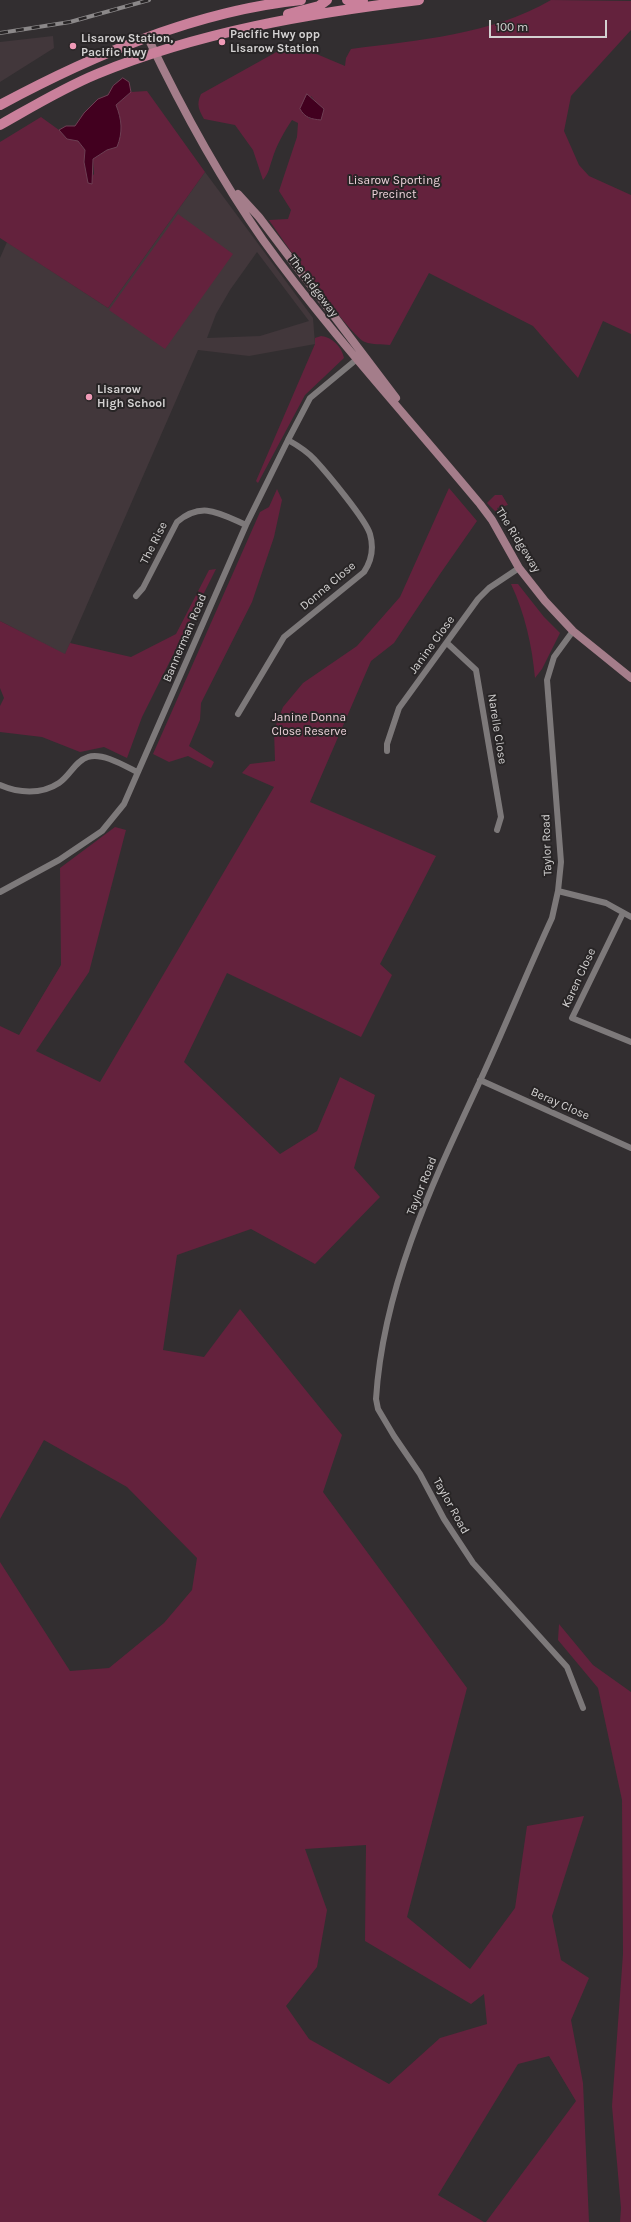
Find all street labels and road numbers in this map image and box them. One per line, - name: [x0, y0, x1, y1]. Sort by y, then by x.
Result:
- street label: The Ridgeway: [285, 252, 341, 320]
- street label: The Ridgeway: [492, 505, 544, 575]
- street label: The Rise: [137, 519, 171, 567]
- street label: Donna Close: [297, 559, 359, 613]
- street label: Bannerman Road: [160, 592, 210, 684]
- street label: Janine Close: [406, 613, 458, 677]
- street label: Narelle Close: [484, 693, 510, 765]
- street label: Taylor Road: [539, 814, 555, 876]
- street label: Karen Close: [559, 946, 599, 1010]
- street label: Beray Close: [528, 1085, 592, 1123]
- street label: Taylor Road: [404, 1155, 440, 1217]
- street label: Taylor Road: [430, 1475, 472, 1537]

